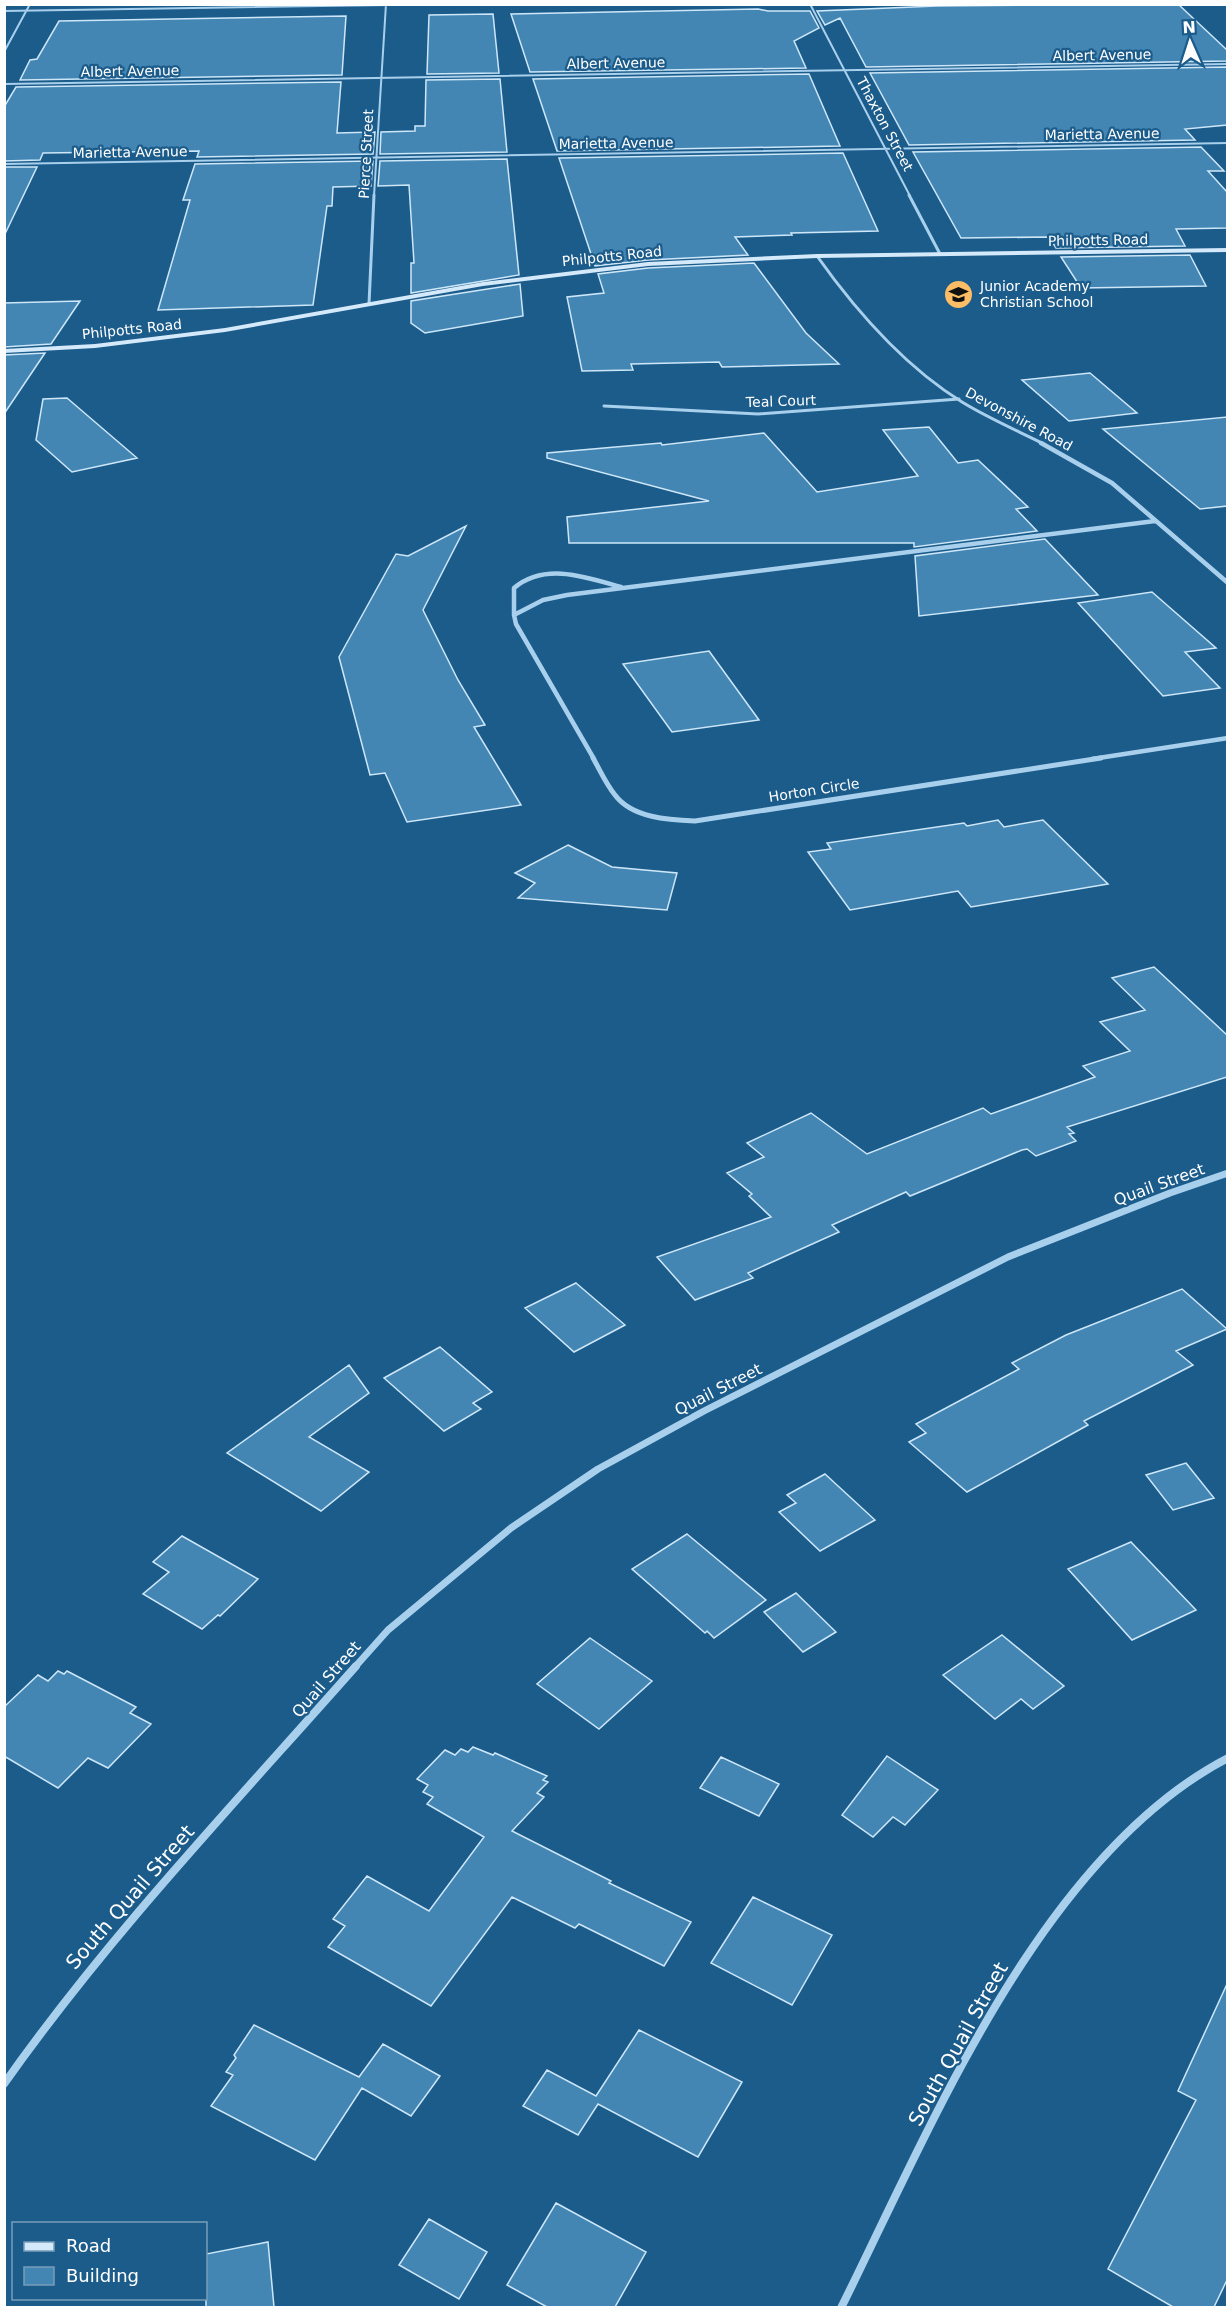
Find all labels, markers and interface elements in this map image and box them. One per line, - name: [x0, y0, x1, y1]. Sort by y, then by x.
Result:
- north arrow: [1160, 12, 1220, 72]
- text: N: [1182, 18, 1196, 37]
- street label: Albert Avenue: [1053, 46, 1151, 64]
- street label: Albert Avenue: [567, 54, 665, 72]
- street label: Albert Avenue: [81, 62, 179, 80]
- street label: Thaxton Street: [853, 73, 917, 174]
- street label: Pierce Street: [356, 108, 376, 199]
- street label: Marietta Avenue: [1044, 125, 1160, 143]
- street label: Marietta Avenue: [558, 134, 674, 152]
- street label: Marietta Avenue: [72, 143, 188, 161]
- street label: Philpotts Road: [1048, 231, 1148, 249]
- street label: Philpotts Road: [561, 243, 663, 269]
- school or university icon: Junior Academy Christian School: [943, 278, 975, 310]
- place label: Junior Academy Christian School: [979, 278, 1093, 310]
- street label: Philpotts Road: [81, 316, 183, 342]
- street label: Devonshire Road: [963, 384, 1075, 454]
- street label: Teal Court: [745, 392, 817, 410]
- street label: Horton Circle: [768, 775, 860, 805]
- street label: Quail Street: [1111, 1159, 1207, 1210]
- street label: Quail Street: [672, 1359, 765, 1420]
- street label: Quail Street: [288, 1637, 365, 1721]
- street label: South Quail Street: [61, 1820, 199, 1974]
- street label: South Quail Street: [903, 1958, 1013, 2130]
- legend: [12, 2222, 207, 2300]
- text: Road: [66, 2235, 111, 2256]
- text: Building: [66, 2265, 139, 2286]

